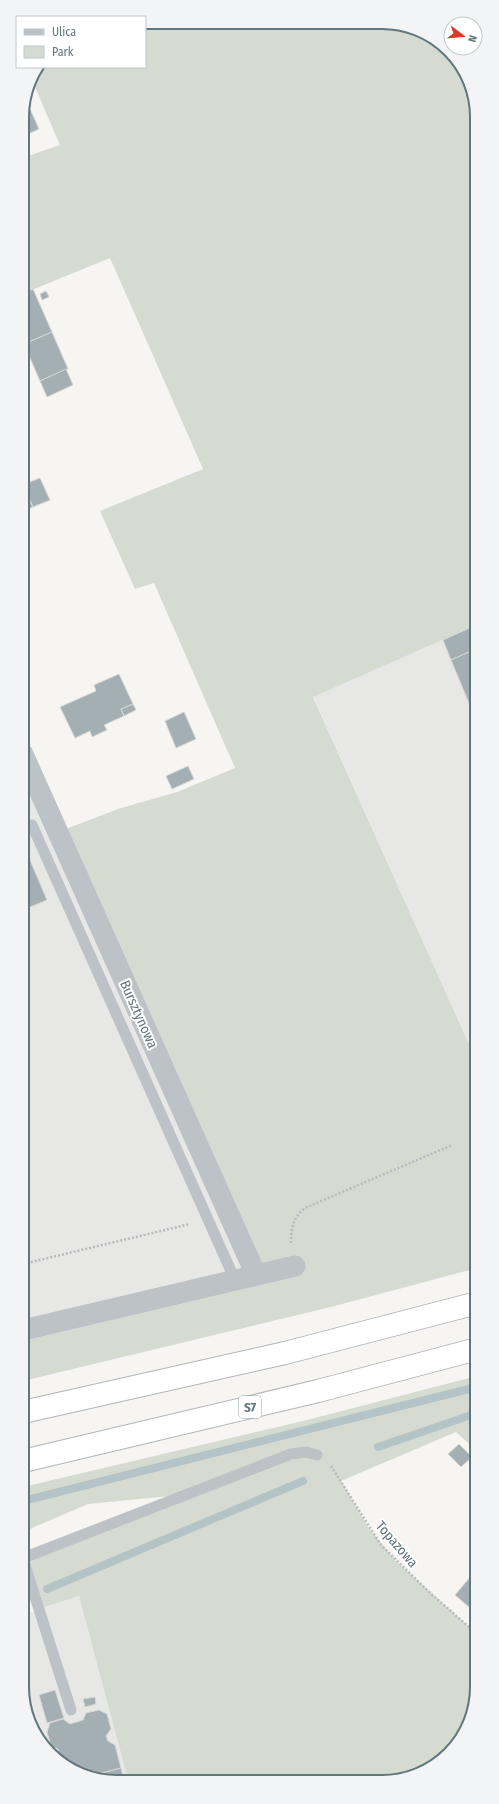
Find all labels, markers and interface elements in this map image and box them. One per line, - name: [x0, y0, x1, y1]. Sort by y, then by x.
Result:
- legend: [16, 16, 146, 68]
- north arrow: [443, 16, 483, 56]
- text: Ulica: [52, 25, 76, 39]
- text: N: [465, 34, 479, 44]
- text: Park: [52, 45, 74, 59]
- street label: Bursztynowa: [116, 978, 161, 1051]
- road number: S7: [239, 1396, 261, 1418]
- street label: Topazowa: [372, 1518, 421, 1571]

